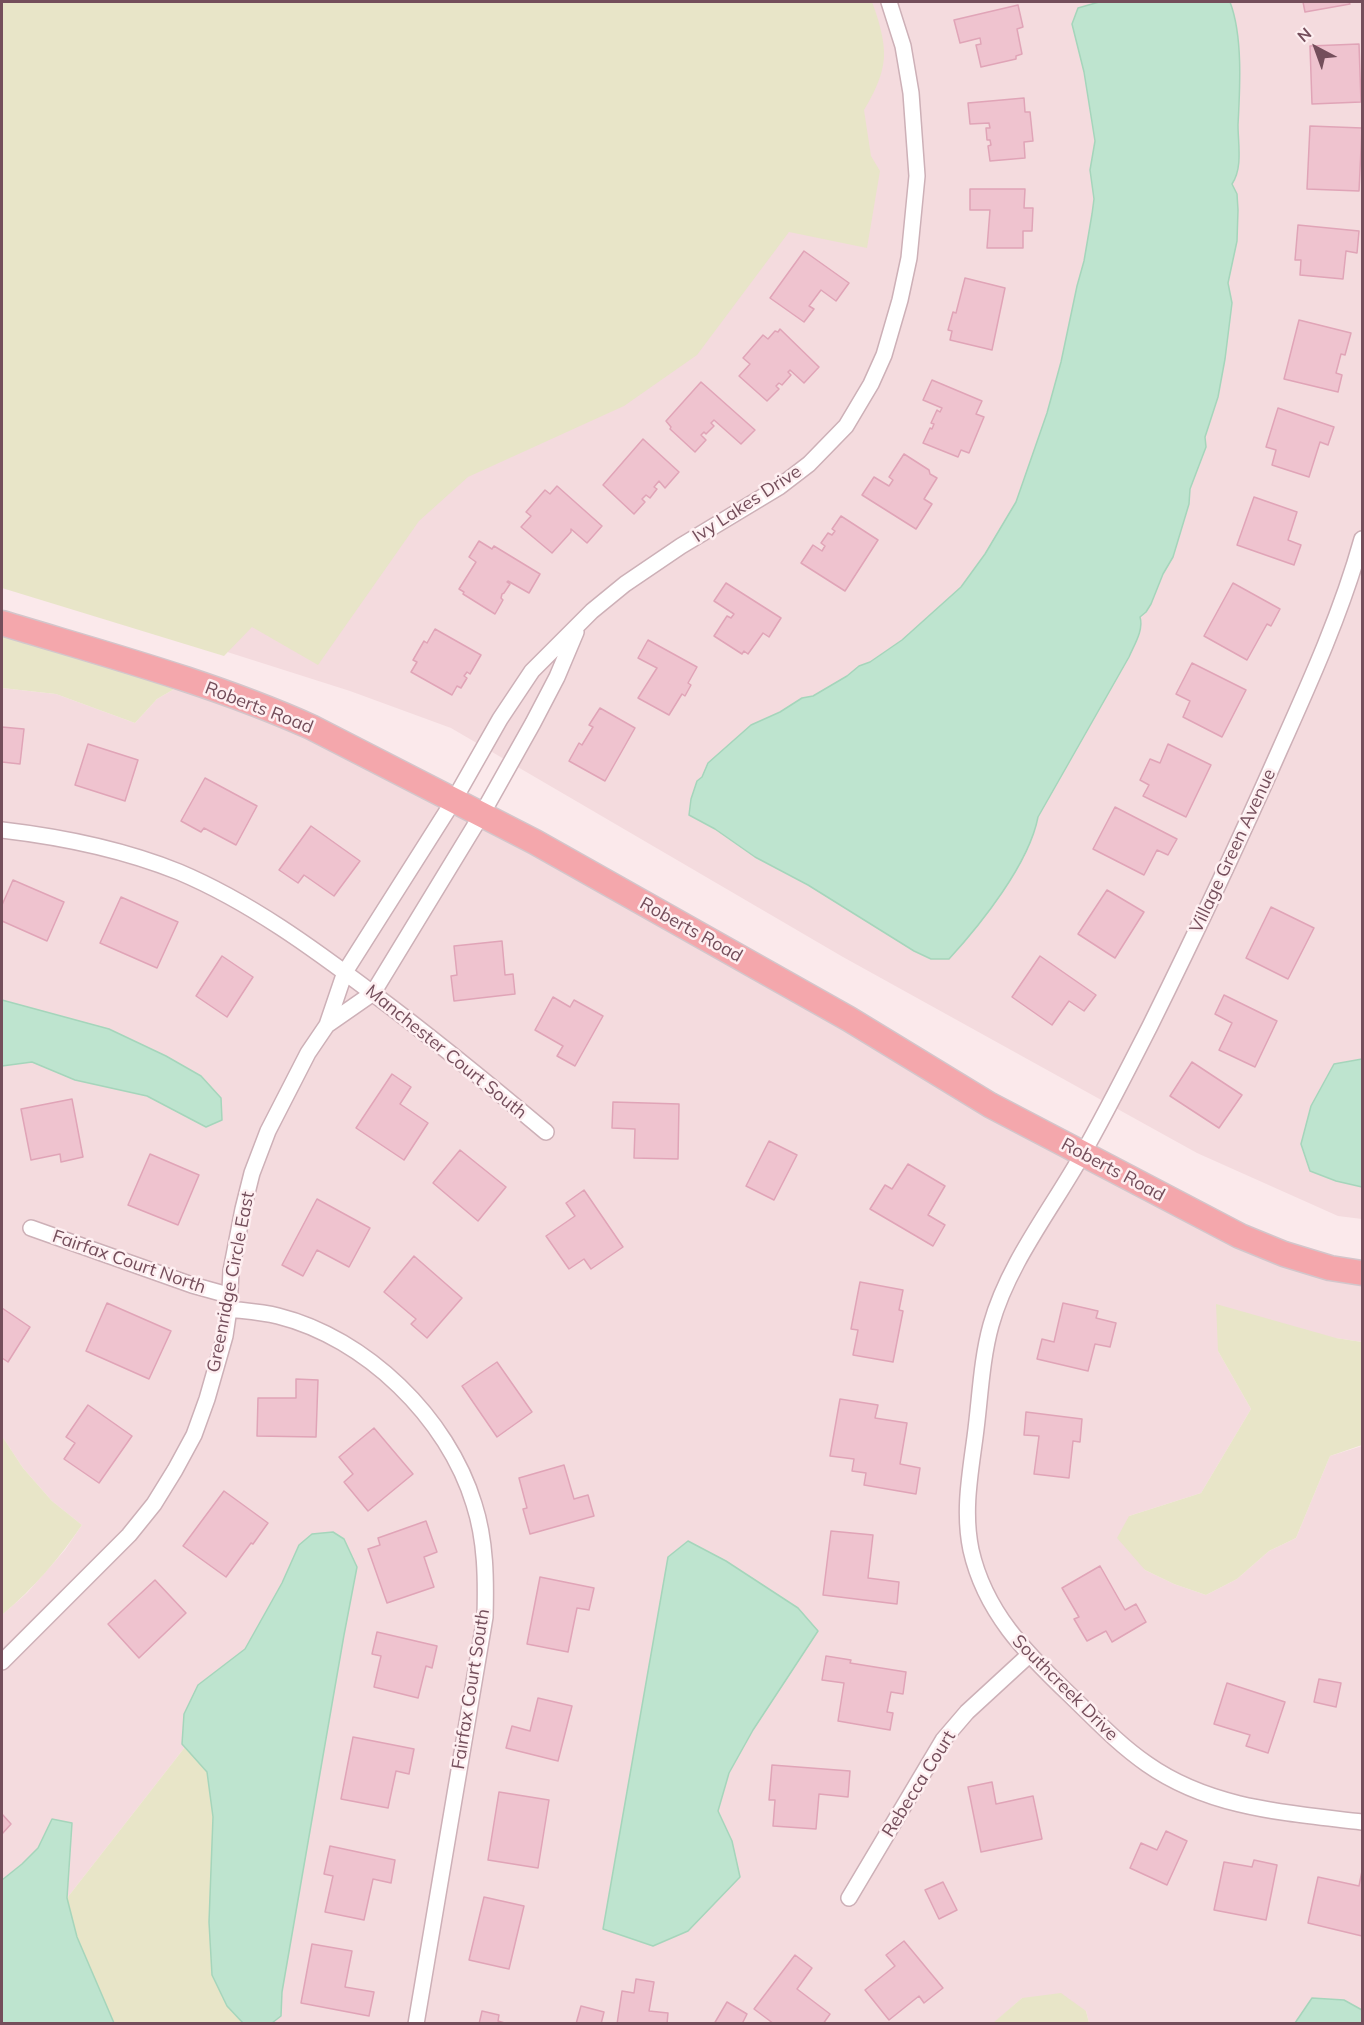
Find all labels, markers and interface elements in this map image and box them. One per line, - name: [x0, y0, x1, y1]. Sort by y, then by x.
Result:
- north arrow: [1286, 18, 1346, 78]
- text: N: [1293, 23, 1315, 46]
- street label: Ivy Lakes Drive: [689, 461, 805, 547]
- street label: Roberts Road: [202, 677, 316, 739]
- street label: Village Green Avenue: [1185, 765, 1281, 937]
- street label: Roberts Road: [636, 893, 746, 967]
- street label: Manchester Court South: [361, 980, 531, 1124]
- street label: Roberts Road: [1058, 1134, 1168, 1206]
- street label: Greenridge Circle East: [203, 1190, 259, 1374]
- street label: Fairfax Court North: [49, 1226, 209, 1298]
- street label: Fairfax Court South: [448, 1607, 494, 1771]
- street label: Southcreek Drive: [1007, 1630, 1123, 1746]
- street label: Rebecca Court: [878, 1727, 960, 1841]

